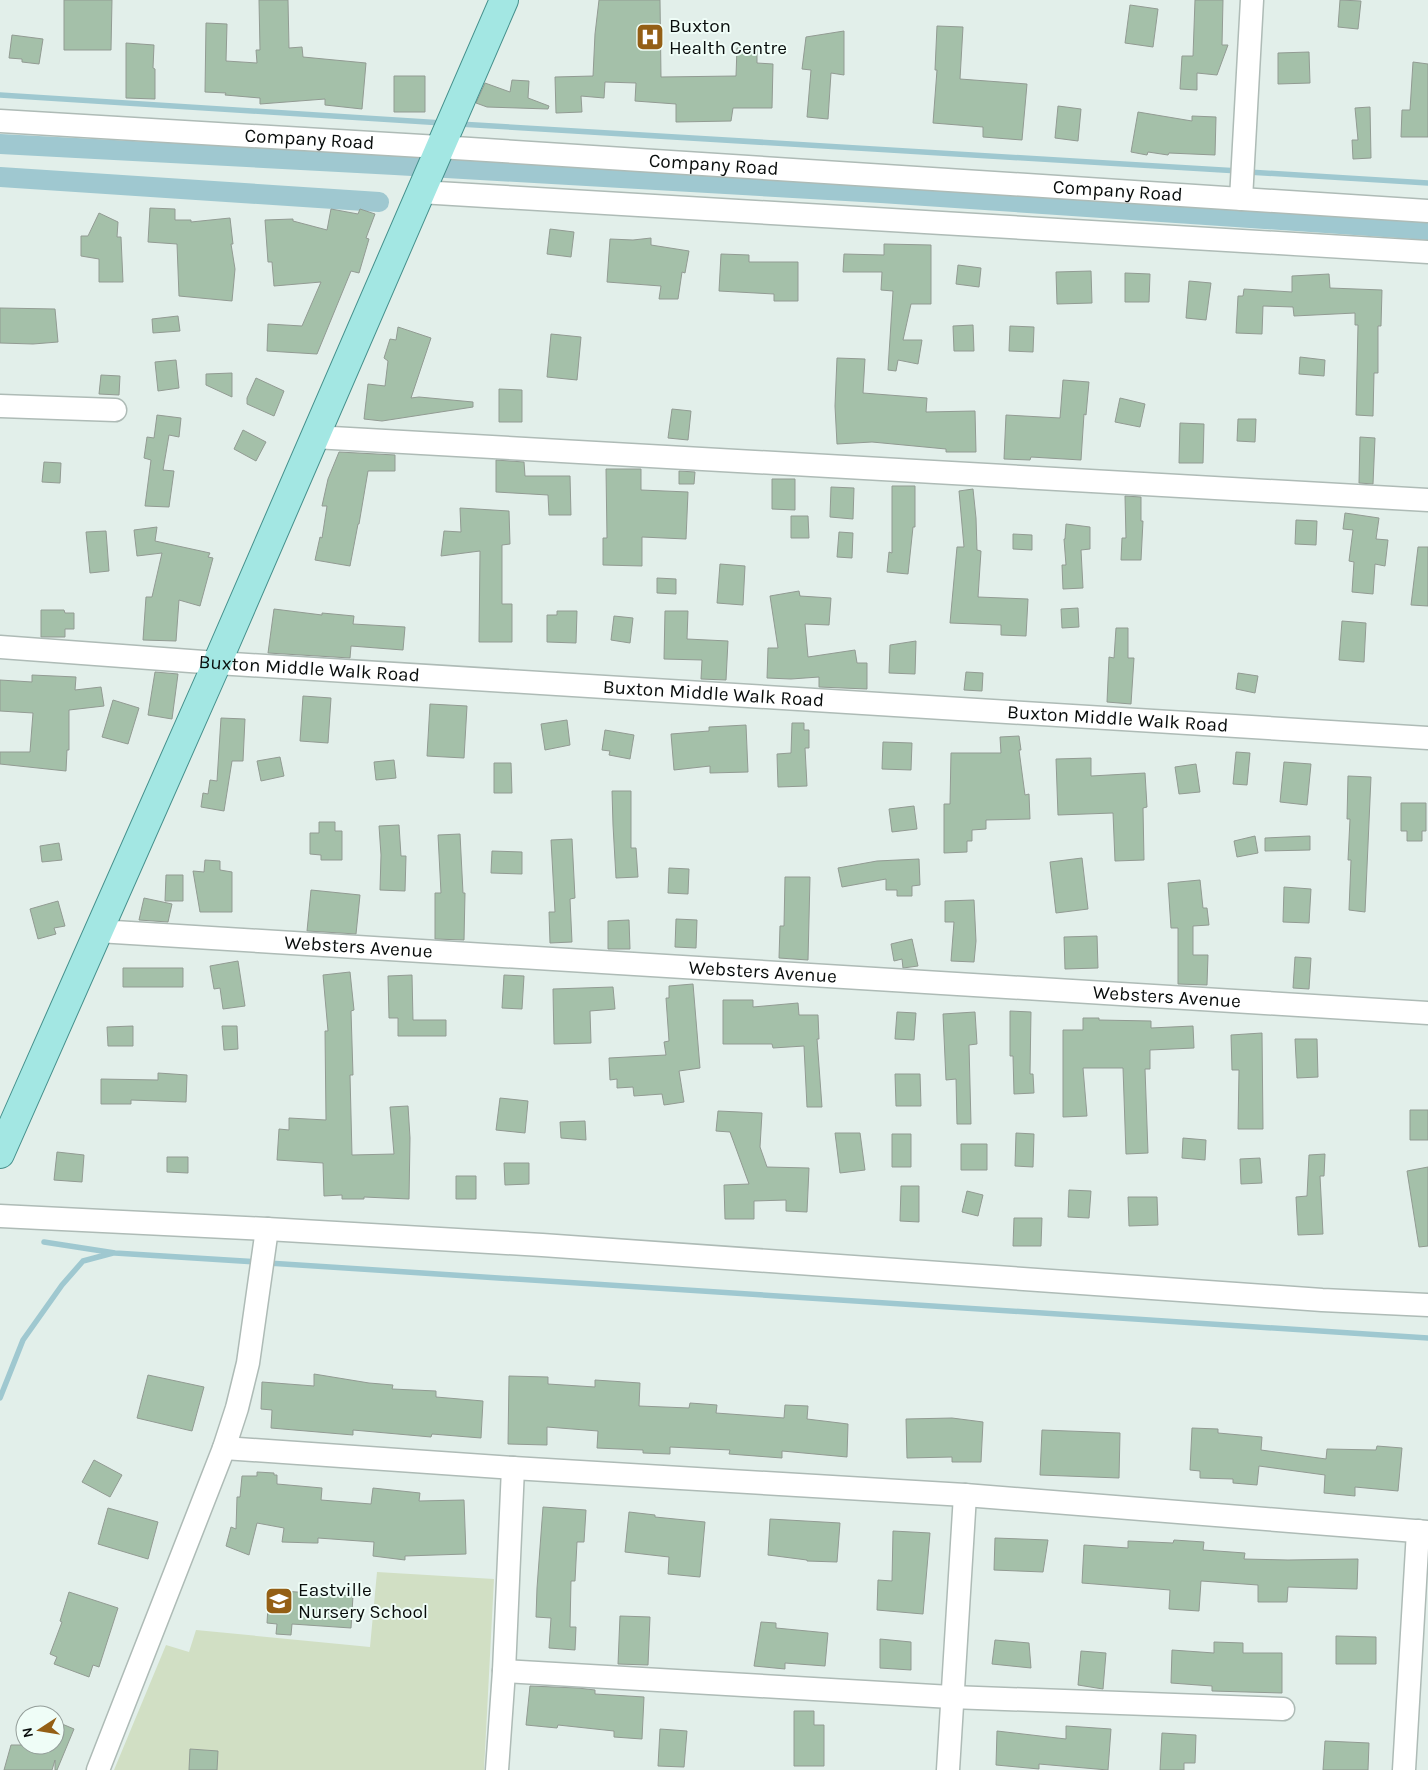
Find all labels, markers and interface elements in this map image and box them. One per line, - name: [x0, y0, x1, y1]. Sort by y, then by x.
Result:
- place label: Buxton Health Centre: [669, 15, 787, 59]
- hospital icon: Buxton Health Centre: [635, 22, 665, 52]
- street label: Company Road: [244, 125, 375, 154]
- street label: Company Road: [648, 150, 779, 180]
- street label: Company Road: [1052, 176, 1183, 206]
- street label: Buxton Middle Walk Road: [198, 651, 421, 687]
- street label: Buxton Middle Walk Road: [602, 676, 825, 712]
- street label: Buxton Middle Walk Road: [1006, 701, 1229, 737]
- street label: Websters Avenue: [284, 932, 433, 963]
- street label: Websters Avenue: [688, 956, 837, 988]
- street label: Websters Avenue: [1092, 981, 1242, 1012]
- place label: Eastville Nursery School: [298, 1579, 428, 1623]
- school or university icon: Eastville Nursery School: [264, 1586, 294, 1616]
- north arrow: [15, 1705, 65, 1755]
- text: N: [18, 1726, 37, 1739]

